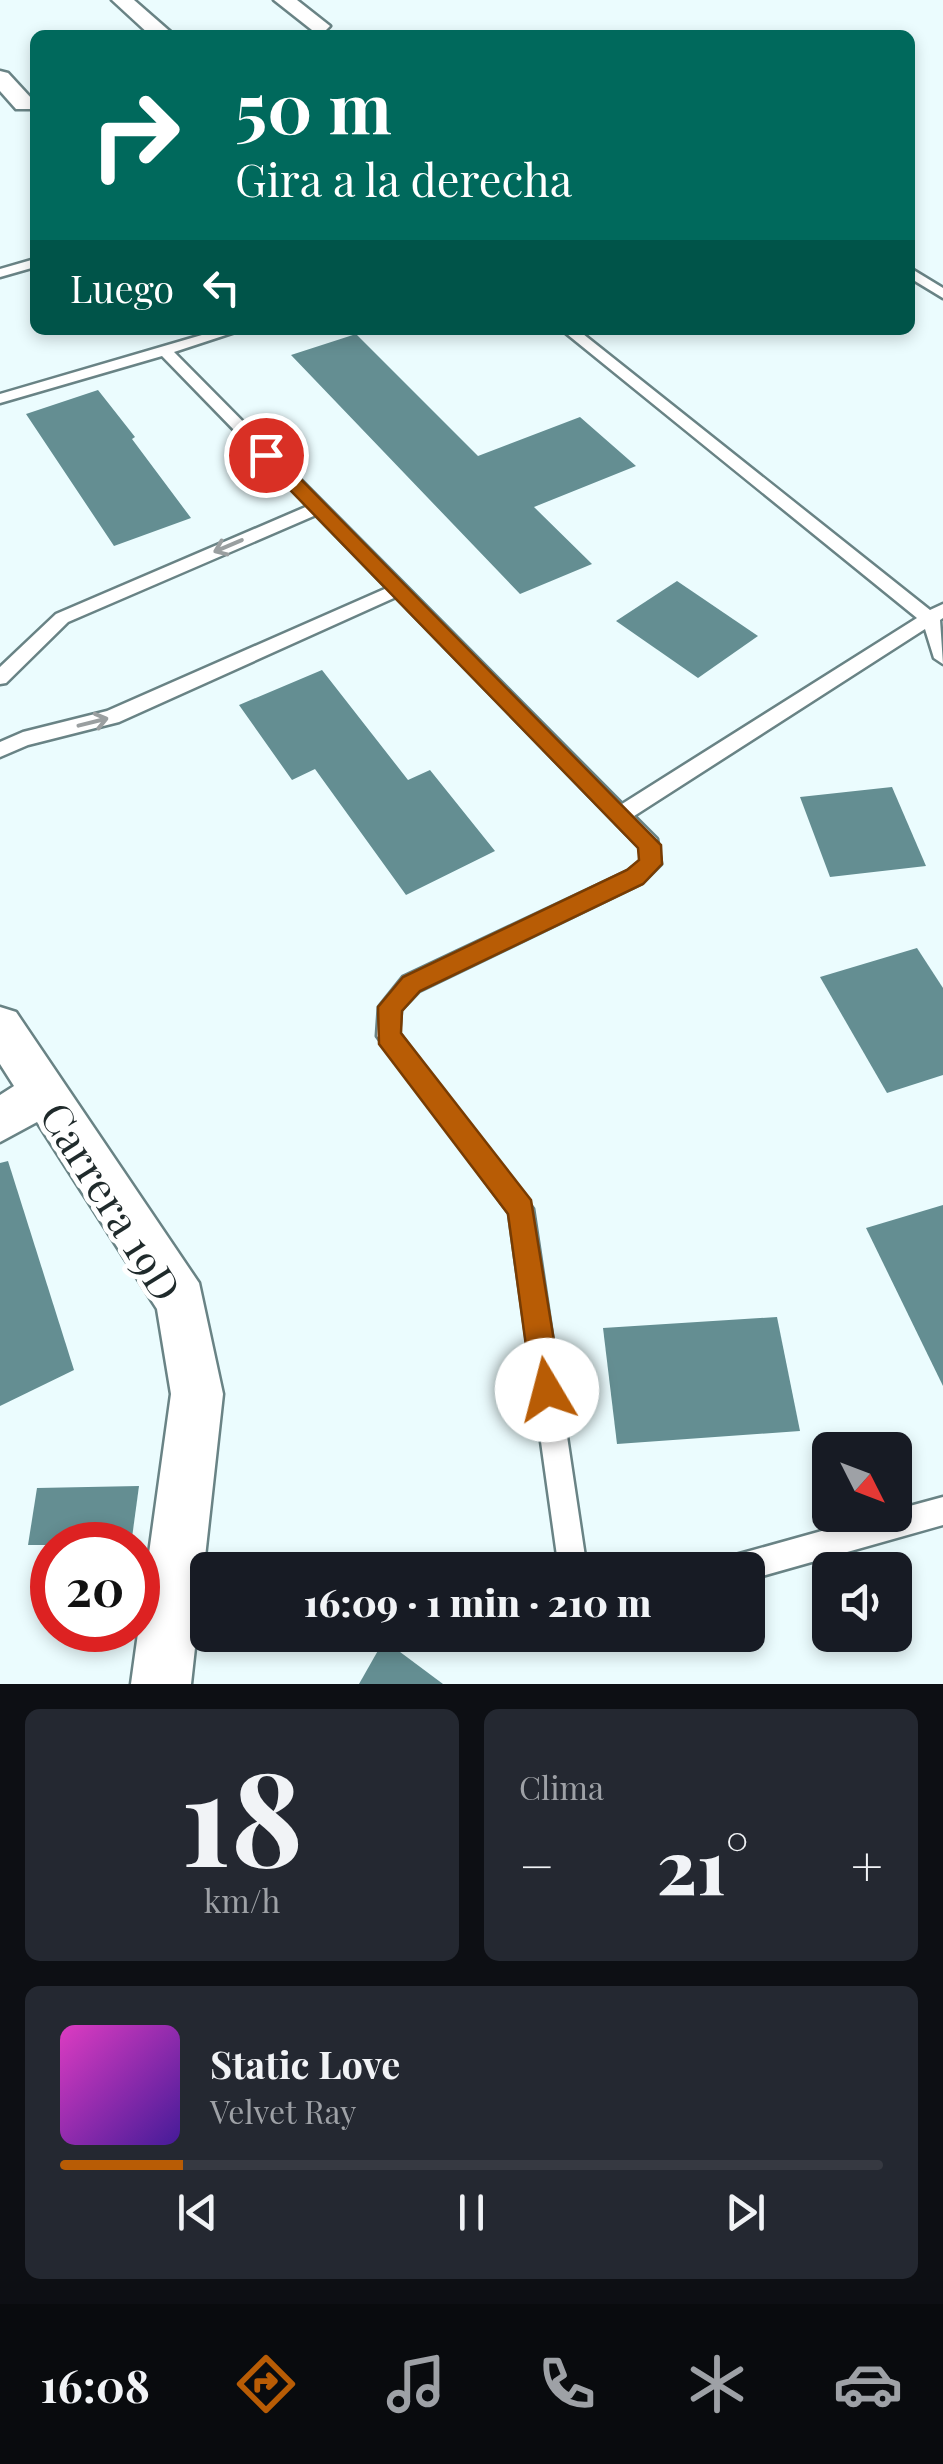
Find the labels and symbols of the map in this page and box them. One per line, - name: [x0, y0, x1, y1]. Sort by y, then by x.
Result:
- pin: [224, 413, 309, 498]
- one-way arrow: [214, 538, 244, 556]
- one-way arrow: [77, 711, 108, 730]
- street label: Carrera 19D: [29, 1091, 195, 1311]
- position arrow: [495, 1338, 599, 1442]
- north arrow: [812, 1432, 912, 1532]
- speed limit sign: 20: [30, 1522, 160, 1652]

